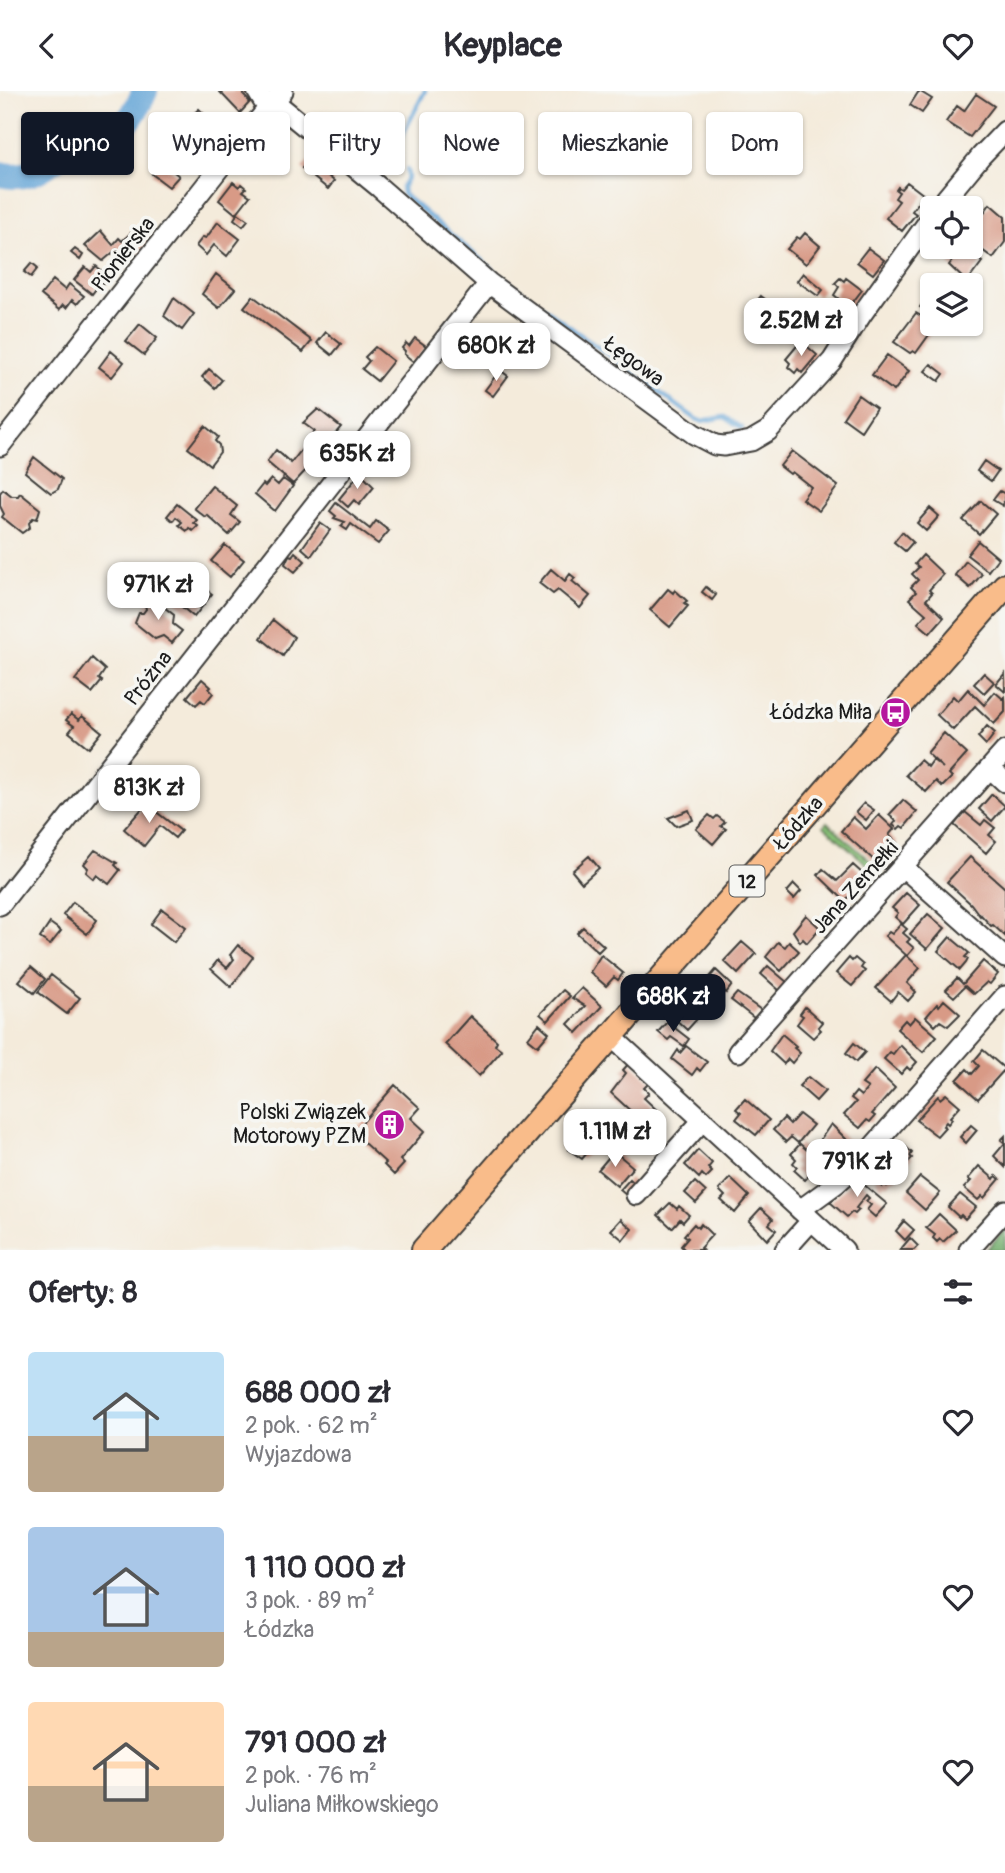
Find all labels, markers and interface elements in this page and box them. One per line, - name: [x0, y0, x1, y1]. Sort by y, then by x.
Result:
- text: Keyplace: [443, 26, 562, 66]
- icon: back: [28, 27, 66, 65]
- icon: heart: [939, 27, 977, 65]
- chip: Kupno: [21, 112, 134, 175]
- chip: Wynajem: [148, 112, 290, 175]
- chip: Filtry: [304, 112, 405, 175]
- chip: Nowe: [419, 112, 524, 175]
- chip: Mieszkanie: [538, 112, 692, 175]
- chip: Dom: [706, 112, 803, 175]
- map controls: [920, 196, 983, 336]
- button: locate: [920, 196, 983, 259]
- street label: Pionierska: [86, 211, 161, 297]
- button: layers: [920, 273, 983, 336]
- pin: 2.52M zł: [729, 299, 873, 358]
- text: 2.52M zł: [760, 306, 842, 335]
- pin: 680K zł: [431, 323, 561, 383]
- street label: Łęgowa: [596, 329, 669, 393]
- text: 680K zł: [457, 331, 535, 360]
- pin: 635K zł: [292, 431, 422, 491]
- text: 635K zł: [319, 439, 395, 468]
- pin: 971K zł: [93, 563, 223, 622]
- text: 971K zł: [123, 570, 193, 599]
- street label: Próżna: [118, 645, 178, 711]
- bus stop icon: Łódzka Miła: [878, 695, 912, 729]
- place label: Łódzka Miła: [768, 699, 872, 726]
- pin: 813K zł: [84, 765, 214, 825]
- text: 813K zł: [114, 773, 184, 802]
- street label: Łódzka: [766, 791, 829, 858]
- street label: Jana Zemełki: [806, 835, 905, 940]
- road number: 12: [730, 866, 764, 897]
- pin: 688K zł: [608, 975, 738, 1034]
- text: 688K zł: [636, 982, 710, 1011]
- place label: Polski Związek Motorowy PZM: [233, 1099, 366, 1150]
- building icon: Polski Związek Motorowy PZM: [372, 1107, 406, 1141]
- pin: 1.11M zł: [543, 1109, 687, 1169]
- text: 1.11M zł: [579, 1117, 651, 1146]
- pin: 791K zł: [792, 1139, 922, 1199]
- text: 791K zł: [822, 1147, 892, 1176]
- icon: filters: [939, 1273, 977, 1311]
- text: Oferty: 8: [28, 1274, 137, 1311]
- text: 688 000 zł: [245, 1374, 390, 1411]
- icon: home: [84, 1380, 168, 1464]
- icon: heart: [939, 1403, 977, 1441]
- text: 2 pok. · 62 m²: [245, 1411, 378, 1440]
- text: Wyjazdowa: [245, 1440, 352, 1469]
- text: 1 110 000 zł: [245, 1549, 405, 1586]
- icon: home: [84, 1555, 168, 1639]
- icon: heart: [939, 1578, 977, 1616]
- text: 3 pok. · 89 m²: [245, 1586, 375, 1615]
- text: Łódzka: [245, 1615, 314, 1644]
- text: 791 000 zł: [245, 1724, 386, 1761]
- icon: home: [84, 1730, 168, 1814]
- icon: heart: [939, 1753, 977, 1791]
- text: 2 pok. · 76 m²: [245, 1761, 377, 1790]
- text: Juliana Miłkowskiego: [245, 1790, 439, 1819]

